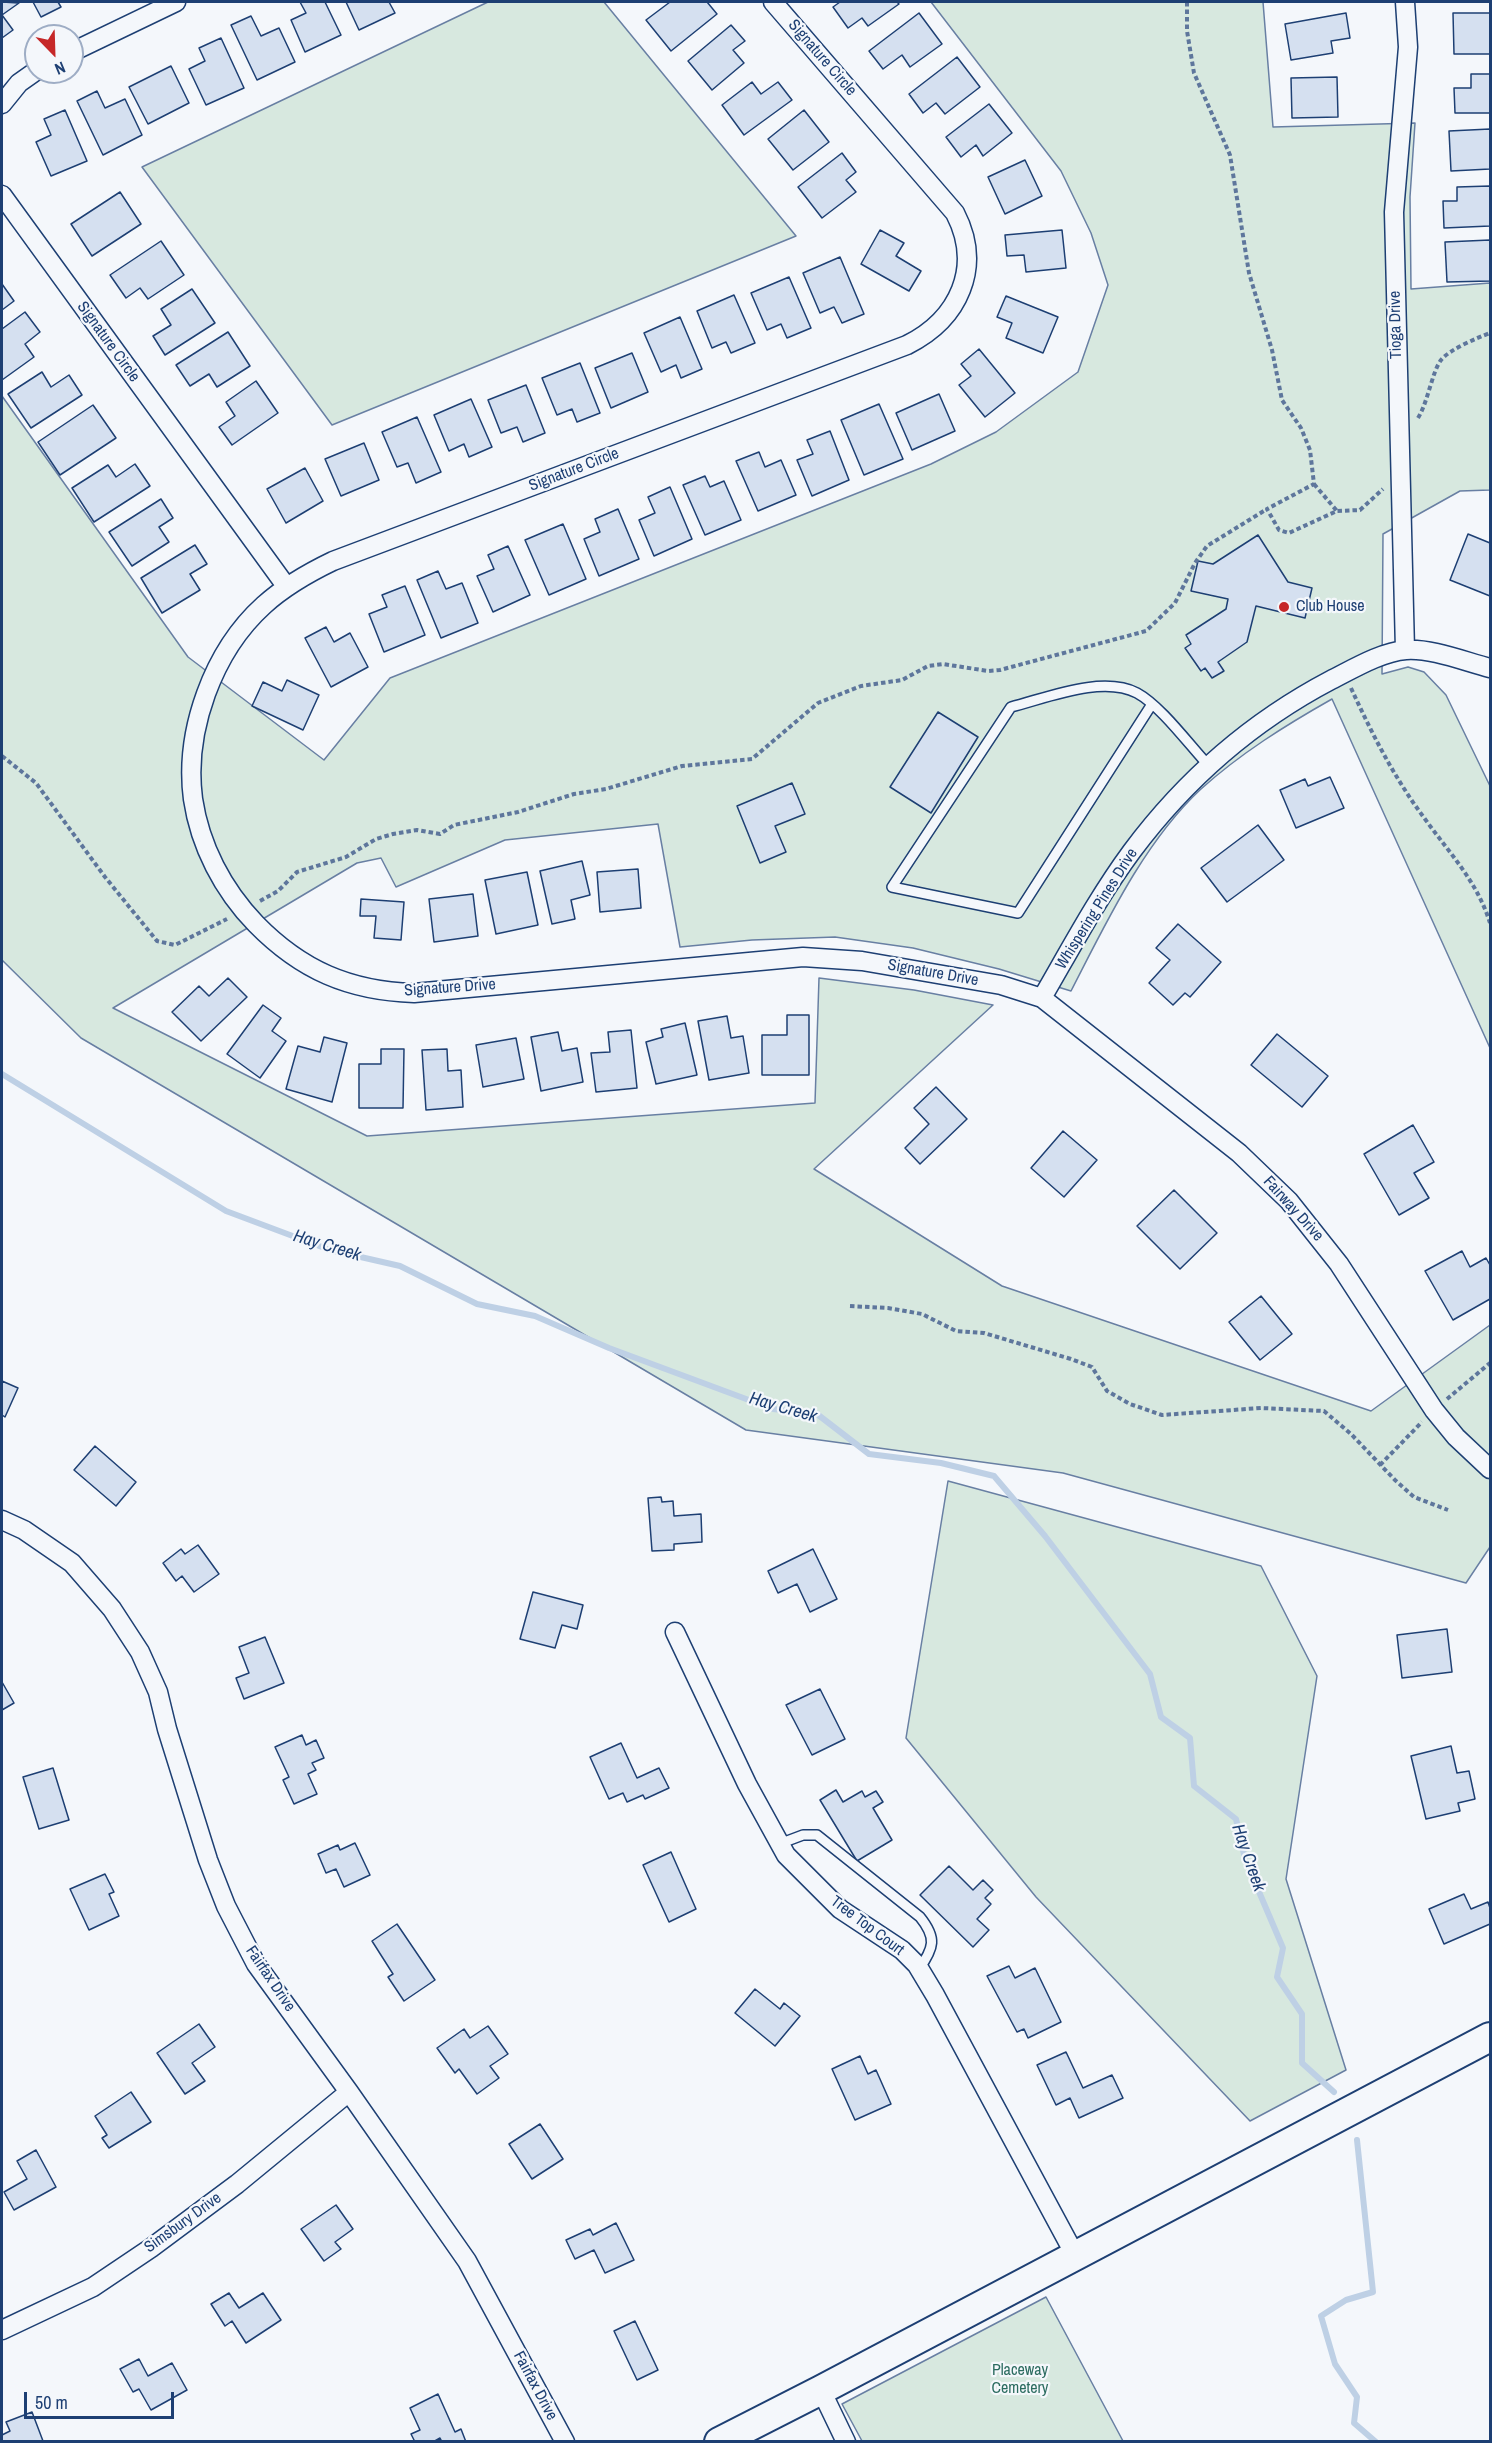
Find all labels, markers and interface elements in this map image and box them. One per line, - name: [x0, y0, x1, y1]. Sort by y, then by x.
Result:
- street label: Signature Circle: [784, 16, 860, 100]
- north arrow: [24, 24, 84, 84]
- text: N: [52, 57, 69, 81]
- street label: Tioga Drive: [1386, 291, 1406, 359]
- street label: Signature Circle: [72, 298, 144, 386]
- street label: Signature Circle: [526, 444, 622, 496]
- place label: Club House: [1296, 597, 1365, 617]
- marker: Club House: [1277, 600, 1291, 614]
- street label: Whispering Pines Drive: [1052, 845, 1142, 973]
- street label: Signature Drive: [886, 956, 980, 990]
- street label: Signature Drive: [403, 975, 497, 1001]
- street label: Fairway Drive: [1259, 1172, 1327, 1246]
- water label: Hay Creek: [291, 1225, 363, 1267]
- water label: Hay Creek: [747, 1388, 819, 1428]
- water label: Hay Creek: [1226, 1822, 1270, 1894]
- street label: Tree Top Court: [826, 1892, 908, 1960]
- street label: Fairfax Drive: [241, 1942, 299, 2016]
- street label: Simsbury Drive: [141, 2189, 225, 2257]
- street label: Fairfax Drive: [509, 2348, 561, 2424]
- park label: Placeway Cemetery: [992, 2361, 1048, 2399]
- scale bar: [27, 2380, 177, 2418]
- text: 50 m: [35, 2390, 68, 2415]

